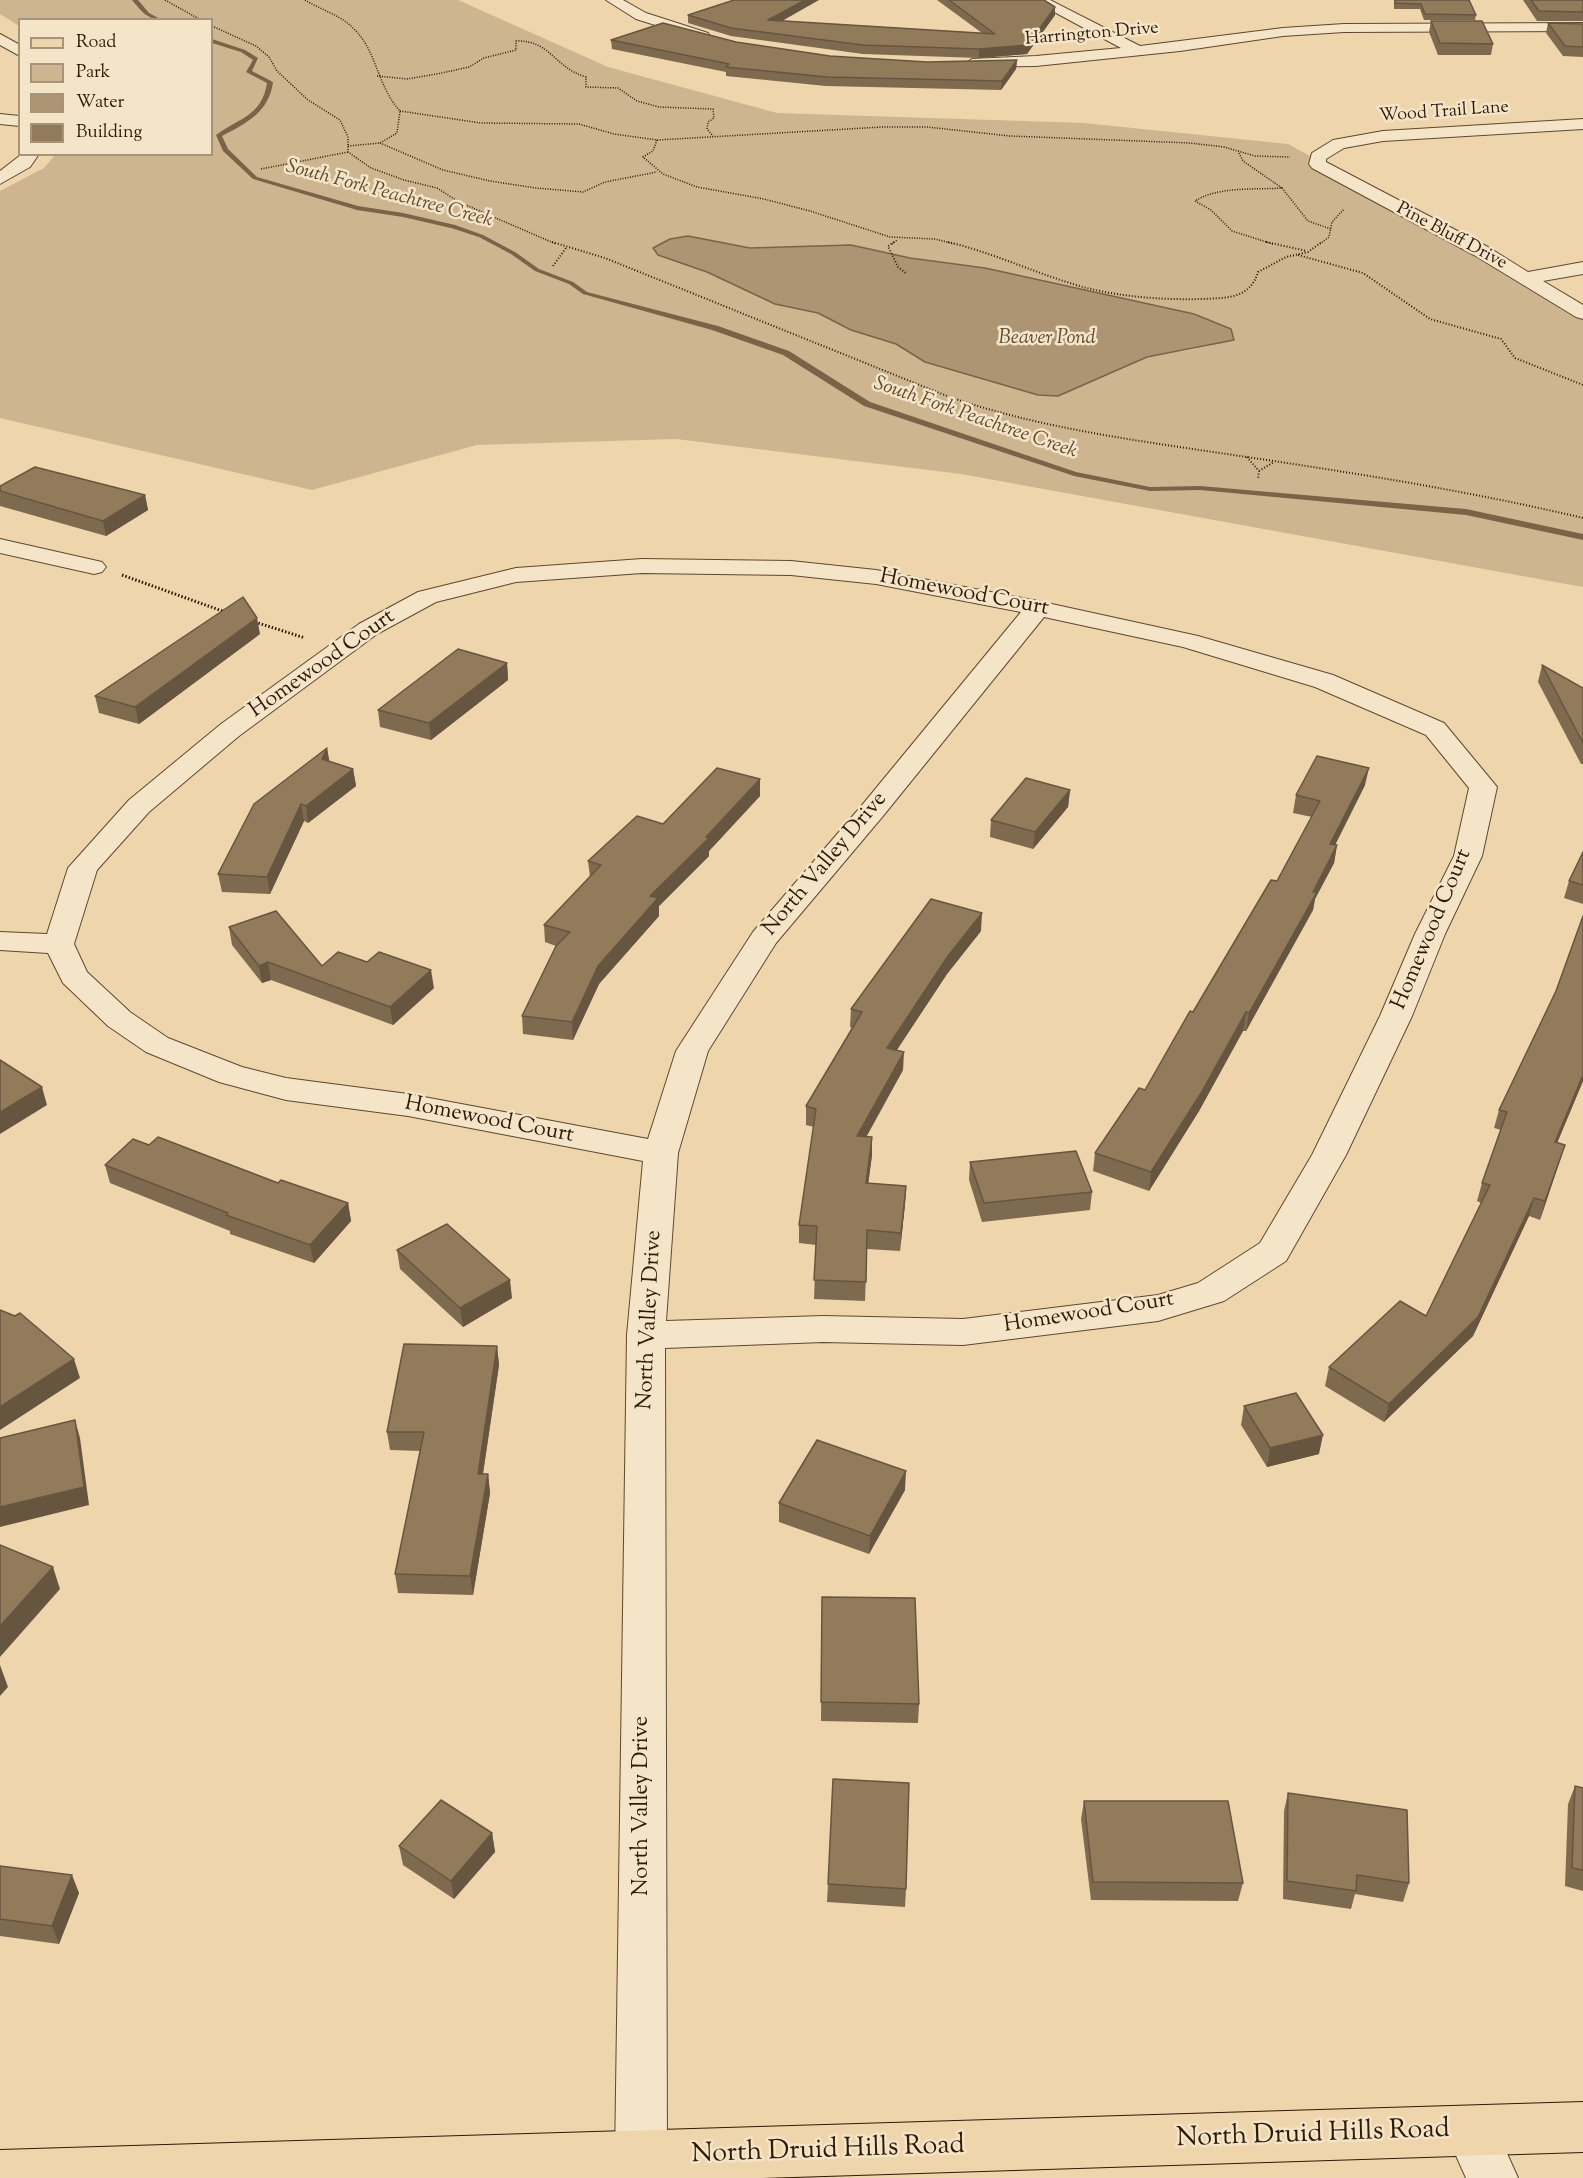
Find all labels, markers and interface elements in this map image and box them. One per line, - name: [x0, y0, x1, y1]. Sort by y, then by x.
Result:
- legend: [18, 18, 213, 156]
- street label: Harrington Drive: [1024, 18, 1160, 52]
- text: Road: [76, 30, 116, 56]
- text: Park: [76, 60, 110, 86]
- text: Water: [76, 90, 124, 116]
- street label: Wood Trail Lane: [1378, 98, 1510, 128]
- text: Building: [76, 120, 142, 146]
- water label: South Fork Peachtree Creek: [283, 156, 495, 234]
- street label: Pine Bluff Drive: [1392, 199, 1510, 275]
- water label: Beaver Pond: [998, 328, 1096, 352]
- water label: South Fork Peachtree Creek: [870, 373, 1080, 465]
- street label: Homewood Court: [877, 565, 1051, 623]
- street label: Homewood Court: [245, 605, 401, 725]
- street label: North Valley Drive: [758, 788, 894, 942]
- street label: Homewood Court: [1387, 846, 1479, 1014]
- street label: Homewood Court: [402, 1092, 576, 1150]
- street label: North Valley Drive: [633, 1230, 669, 1410]
- street label: Homewood Court: [1002, 1288, 1176, 1340]
- street label: North Valley Drive: [630, 1716, 656, 1896]
- street label: North Druid Hills Road: [1176, 2115, 1450, 2157]
- street label: North Druid Hills Road: [691, 2131, 965, 2173]

